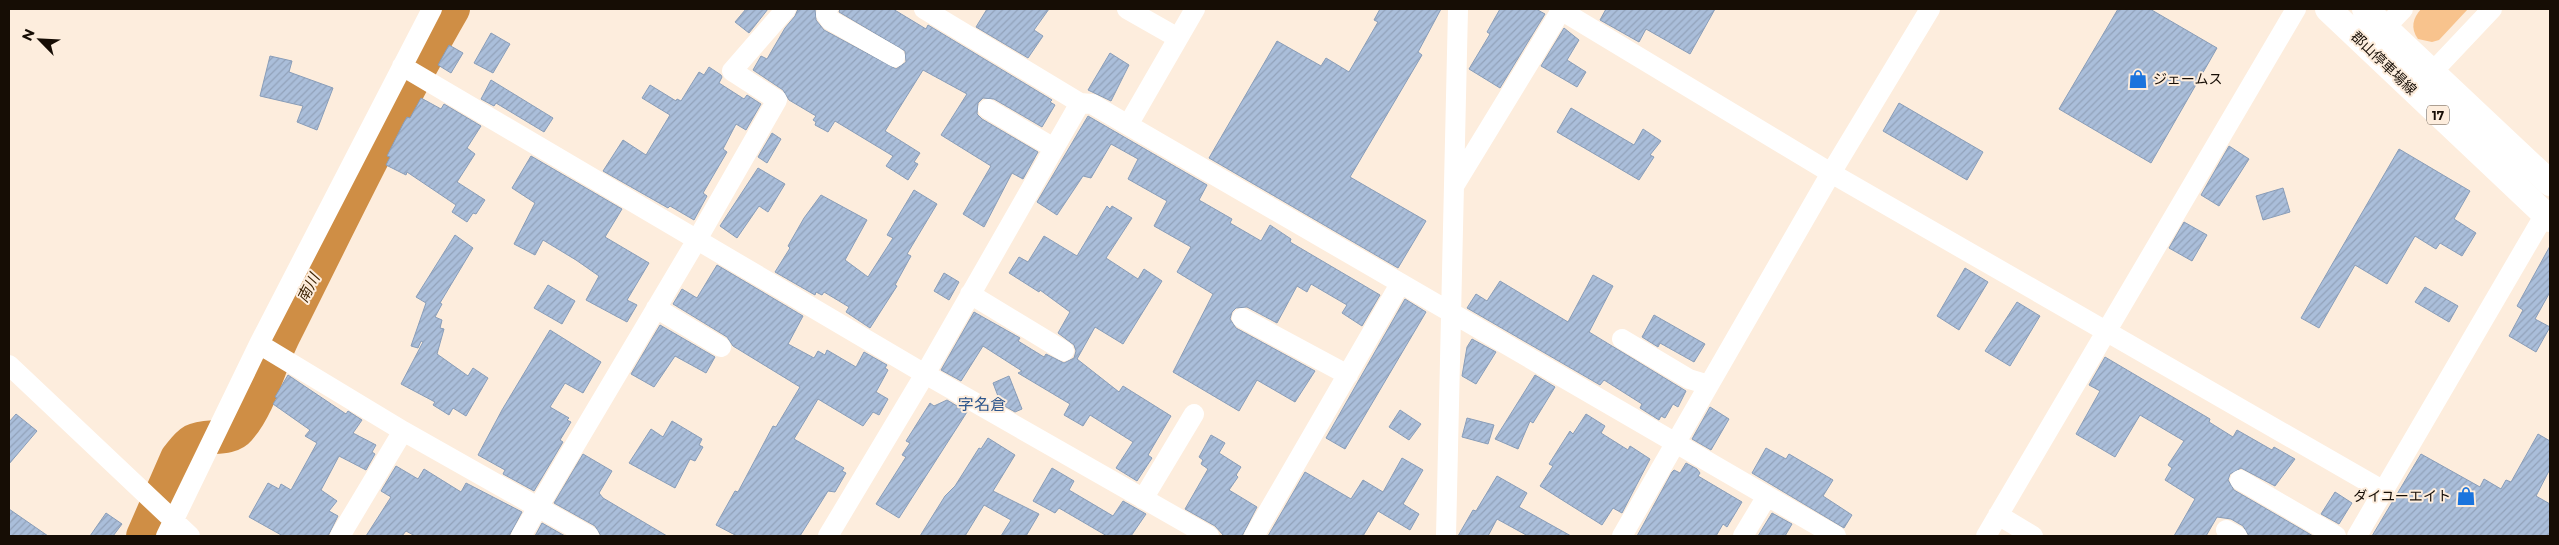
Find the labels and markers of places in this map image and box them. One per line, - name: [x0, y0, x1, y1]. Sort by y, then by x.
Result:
- shop icon: ジェームス: [2127, 68, 2149, 90]
- place label: ジェームス: [2153, 70, 2223, 88]
- shop icon: ダイユーエイト: [2455, 485, 2477, 507]
- place label: ダイユーエイト: [2353, 487, 2451, 505]

